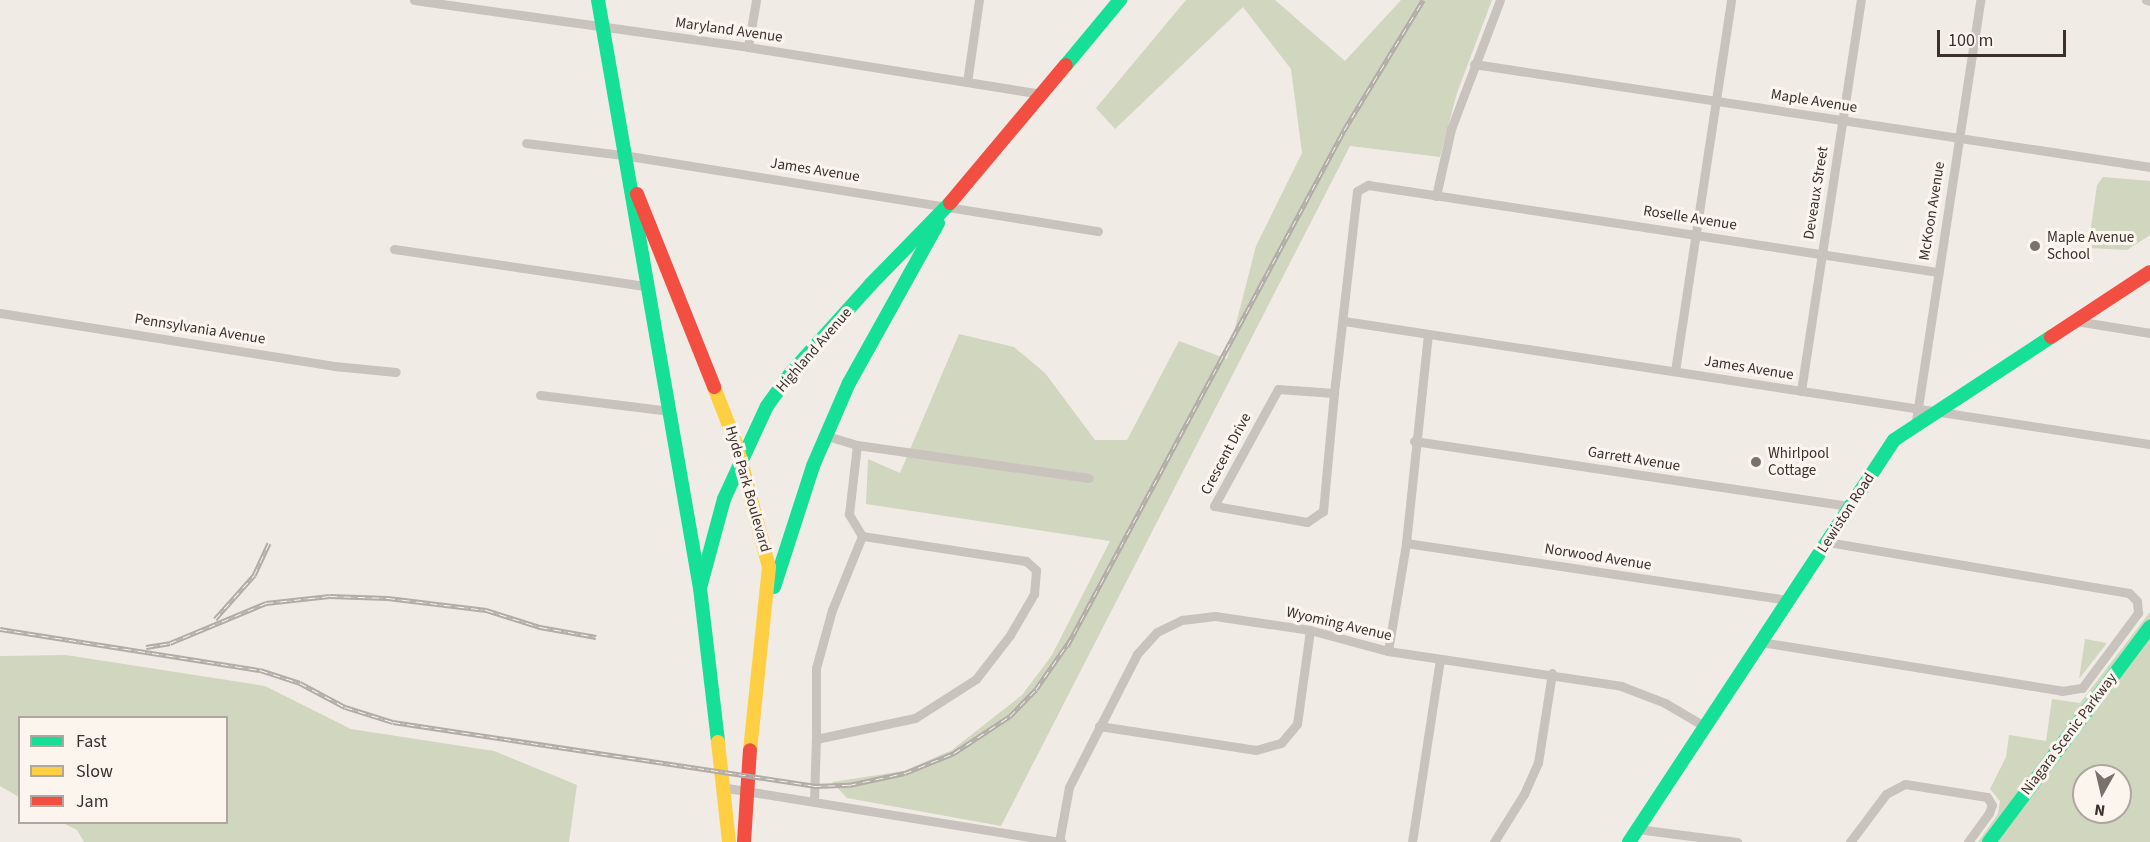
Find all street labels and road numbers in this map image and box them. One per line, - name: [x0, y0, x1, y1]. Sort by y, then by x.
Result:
- street label: Maryland Avenue: [674, 14, 784, 46]
- street label: Maple Avenue: [1769, 85, 1859, 117]
- street label: Deveaux Street: [1800, 145, 1832, 241]
- street label: James Avenue: [769, 154, 861, 186]
- street label: McKoon Avenue: [1915, 160, 1949, 262]
- street label: Roselle Avenue: [1642, 202, 1738, 234]
- street label: Highland Avenue: [772, 304, 856, 396]
- street label: Pennsylvania Avenue: [133, 310, 267, 348]
- street label: James Avenue: [1703, 352, 1795, 384]
- street label: Crescent Drive: [1197, 410, 1255, 498]
- street label: Hyde Park Boulevard: [721, 424, 775, 554]
- street label: Garrett Avenue: [1586, 443, 1682, 475]
- street label: Lewiston Road: [1814, 470, 1878, 556]
- street label: Norwood Avenue: [1543, 540, 1653, 574]
- street label: Wyoming Avenue: [1284, 603, 1394, 645]
- street label: Niagara Scenic Parkway: [2017, 669, 2121, 799]

